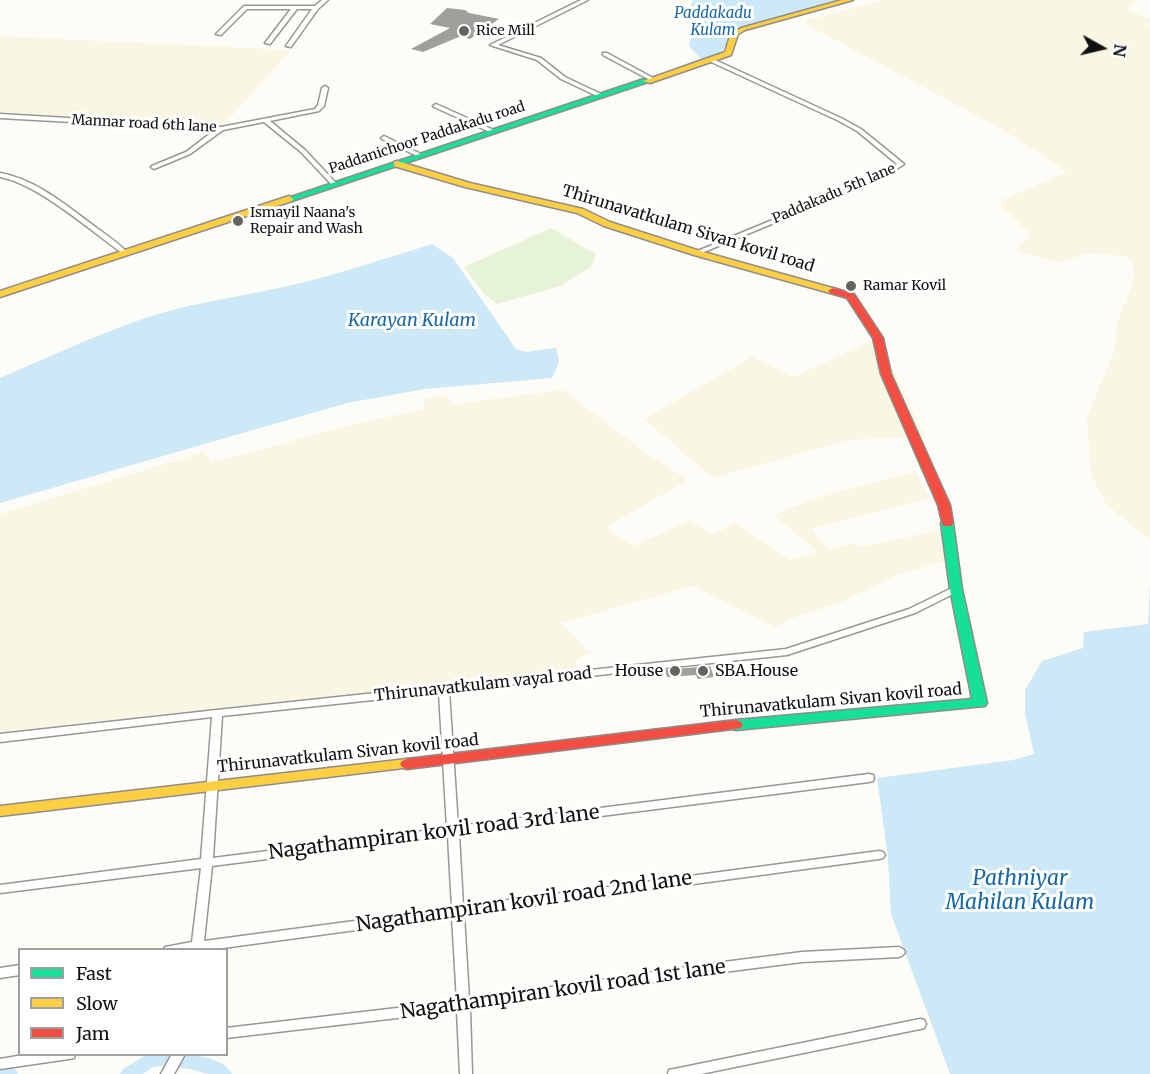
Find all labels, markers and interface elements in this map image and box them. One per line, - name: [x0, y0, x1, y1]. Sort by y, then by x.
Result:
- water label: Paddakadu Kulam: [674, 5, 752, 40]
- north arrow: [1072, 18, 1132, 78]
- place label: Rice Mill: [476, 23, 535, 39]
- marker: Rice Mill: [457, 24, 471, 38]
- text: N: [1109, 43, 1131, 58]
- street label: Paddanichoor Paddakadu road: [327, 98, 527, 178]
- street label: Mannar road 6th lane: [71, 112, 217, 136]
- street label: Paddakadu 5th lane: [770, 160, 898, 228]
- street label: Thirunavatkulam Sivan kovil road: [560, 181, 816, 277]
- place label: Ismayil Naana's Repair and Wash: [250, 205, 363, 238]
- marker: Ismayil Naana's Repair and Wash: [231, 214, 245, 228]
- place label: Ramar Kovil: [863, 278, 946, 294]
- marker: Ramar Kovil: [844, 279, 858, 293]
- water label: Karayan Kulam: [348, 310, 476, 332]
- place label: House: [615, 661, 663, 681]
- place label: SBA.House: [715, 661, 798, 681]
- street label: Thirunavatkulam vayal road: [373, 664, 593, 706]
- marker: House: [668, 664, 682, 678]
- marker: SBA.House: [696, 664, 710, 678]
- street label: Thirunavatkulam Sivan kovil road: [699, 680, 963, 722]
- street label: Thirunavatkulam Sivan kovil road: [216, 731, 480, 777]
- street label: Nagathampiran kovil road 3rd lane: [267, 801, 601, 865]
- water label: Pathniyar Mahilan Kulam: [946, 866, 1094, 916]
- street label: Nagathampiran kovil road 2nd lane: [355, 867, 693, 937]
- legend: [18, 948, 228, 1056]
- street label: Nagathampiran kovil road 1st lane: [399, 955, 727, 1025]
- text: Fast: [76, 962, 112, 985]
- text: Slow: [76, 992, 118, 1015]
- text: Jam: [76, 1022, 110, 1045]

